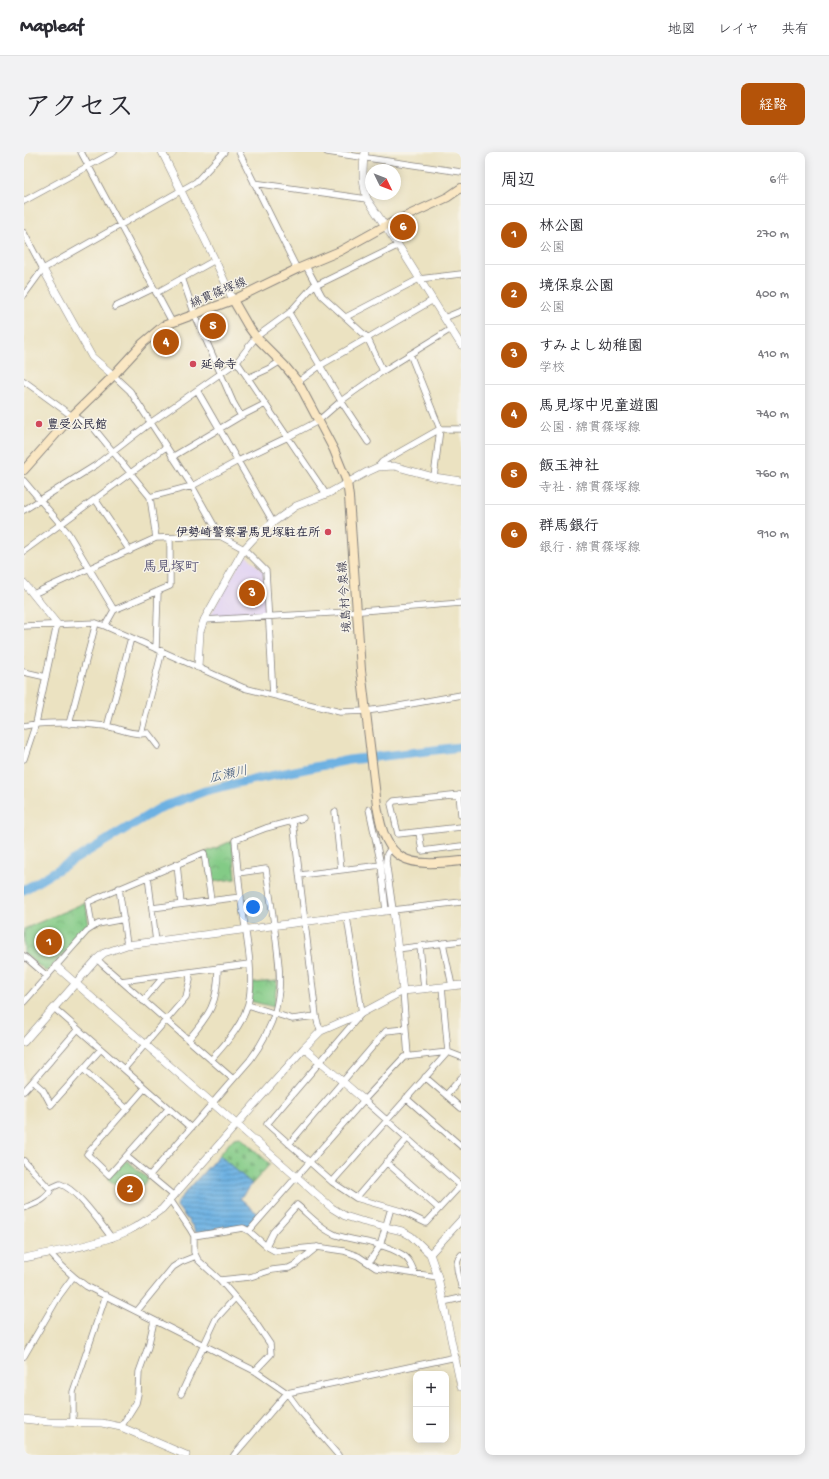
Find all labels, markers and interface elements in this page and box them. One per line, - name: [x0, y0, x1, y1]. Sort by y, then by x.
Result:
- text: Mapleaf: [20, 16, 83, 39]
- text: 地図: [668, 22, 696, 39]
- text: レイヤ: [718, 22, 759, 39]
- text: 共有: [781, 22, 809, 39]
- button: 経路: [741, 83, 805, 125]
- text: アクセス: [24, 93, 134, 126]
- north arrow: [365, 164, 401, 200]
- text: 周辺: [501, 172, 535, 192]
- text: 6件: [769, 173, 789, 188]
- pin: 6: [390, 212, 416, 242]
- text: 林公園: [539, 218, 584, 236]
- text: 1: [511, 227, 517, 242]
- text: 270 m: [756, 227, 789, 242]
- text: 公園: [539, 241, 565, 256]
- street label: 綿貫篠塚線: [188, 275, 249, 312]
- text: 境保泉公園: [539, 278, 614, 296]
- text: 2: [511, 287, 517, 302]
- text: 400 m: [756, 287, 789, 302]
- text: 公園: [539, 301, 565, 316]
- pin: 5: [200, 311, 226, 341]
- pin: 4: [153, 327, 179, 357]
- text: すみよし幼稚園: [539, 338, 643, 356]
- text: 3: [511, 347, 517, 362]
- text: 410 m: [758, 347, 789, 362]
- place label: 延命寺: [201, 358, 237, 373]
- marker: 延命寺: [188, 359, 198, 369]
- text: 学校: [539, 361, 565, 376]
- text: 馬見塚中児童遊園: [539, 398, 659, 416]
- text: 4: [511, 407, 517, 422]
- text: 740 m: [756, 407, 789, 422]
- place label: 豊受公民館: [47, 418, 107, 433]
- marker: 豊受公民館: [34, 419, 44, 429]
- text: 公園 · 綿貫篠塚線: [539, 421, 640, 436]
- text: 飯玉神社: [539, 458, 599, 476]
- text: 5: [511, 467, 517, 482]
- text: 760 m: [756, 467, 789, 482]
- text: 寺社 · 綿貫篠塚線: [539, 481, 640, 496]
- text: 群馬銀行: [539, 518, 599, 536]
- place label: 伊勢崎警察署馬見塚駐在所: [176, 526, 321, 541]
- marker: 伊勢崎警察署馬見塚駐在所: [323, 527, 333, 537]
- text: 6: [511, 527, 517, 542]
- text: 910 m: [758, 527, 789, 542]
- text: 銀行 · 綿貫篠塚線: [539, 541, 640, 556]
- district label: 馬見塚町: [143, 559, 199, 577]
- street label: 境島村今泉線: [336, 560, 355, 633]
- pin: 3: [239, 578, 265, 608]
- water label: 広瀬川: [208, 763, 249, 787]
- your location: [243, 897, 263, 917]
- pin: 1: [36, 927, 62, 957]
- pin: 2: [117, 1174, 143, 1204]
- map controls: [413, 1371, 449, 1443]
- button: +: [413, 1371, 449, 1407]
- button: −: [413, 1407, 449, 1443]

